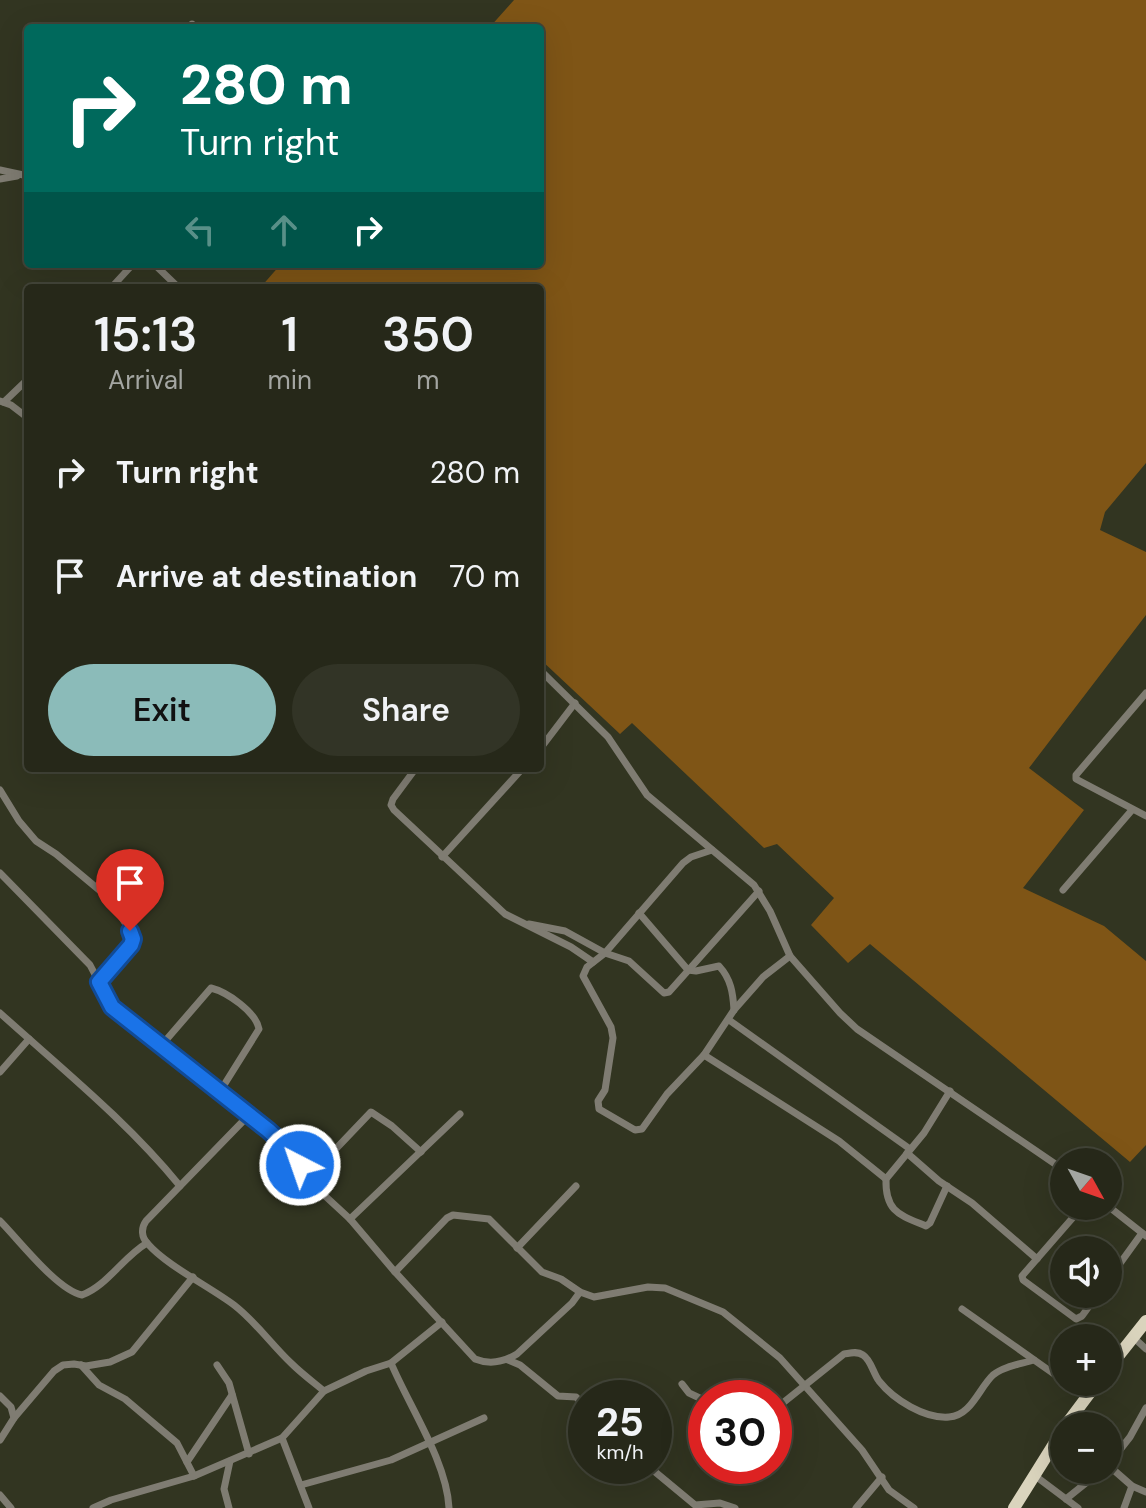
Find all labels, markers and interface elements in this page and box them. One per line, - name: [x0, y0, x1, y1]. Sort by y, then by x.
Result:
- text: 280 m: [180, 48, 353, 121]
- icon: right: [48, 56, 152, 160]
- text: Turn right: [180, 119, 339, 166]
- icon: left: [178, 208, 222, 252]
- icon: ahead: [262, 208, 306, 252]
- icon: right: [346, 208, 390, 252]
- text: 15:13: [94, 303, 197, 366]
- text: 1: [281, 303, 298, 366]
- text: 350: [382, 303, 474, 366]
- text: Arrival: [108, 363, 184, 397]
- text: min: [268, 363, 312, 397]
- text: m: [416, 363, 440, 397]
- icon: right: [48, 450, 92, 494]
- text: Turn right: [116, 453, 259, 492]
- text: 280 m: [430, 453, 520, 492]
- icon: arrive: [48, 554, 92, 598]
- text: Arrive at destination: [116, 557, 417, 596]
- text: 70 m: [449, 557, 520, 596]
- button: Exit: [48, 664, 276, 756]
- button: Share: [292, 664, 520, 756]
- pin: [96, 849, 164, 931]
- icon: arrive: [108, 861, 152, 905]
- position arrow: [258, 1123, 342, 1207]
- north arrow: [1050, 1148, 1122, 1220]
- map controls: [1050, 1148, 1122, 1484]
- button: sound: [1050, 1236, 1122, 1308]
- button: +: [1050, 1324, 1122, 1396]
- speed limit sign: 30: [688, 1380, 792, 1484]
- text: 25: [596, 1396, 644, 1448]
- button: −: [1050, 1412, 1122, 1484]
- text: km/h: [596, 1439, 644, 1465]

